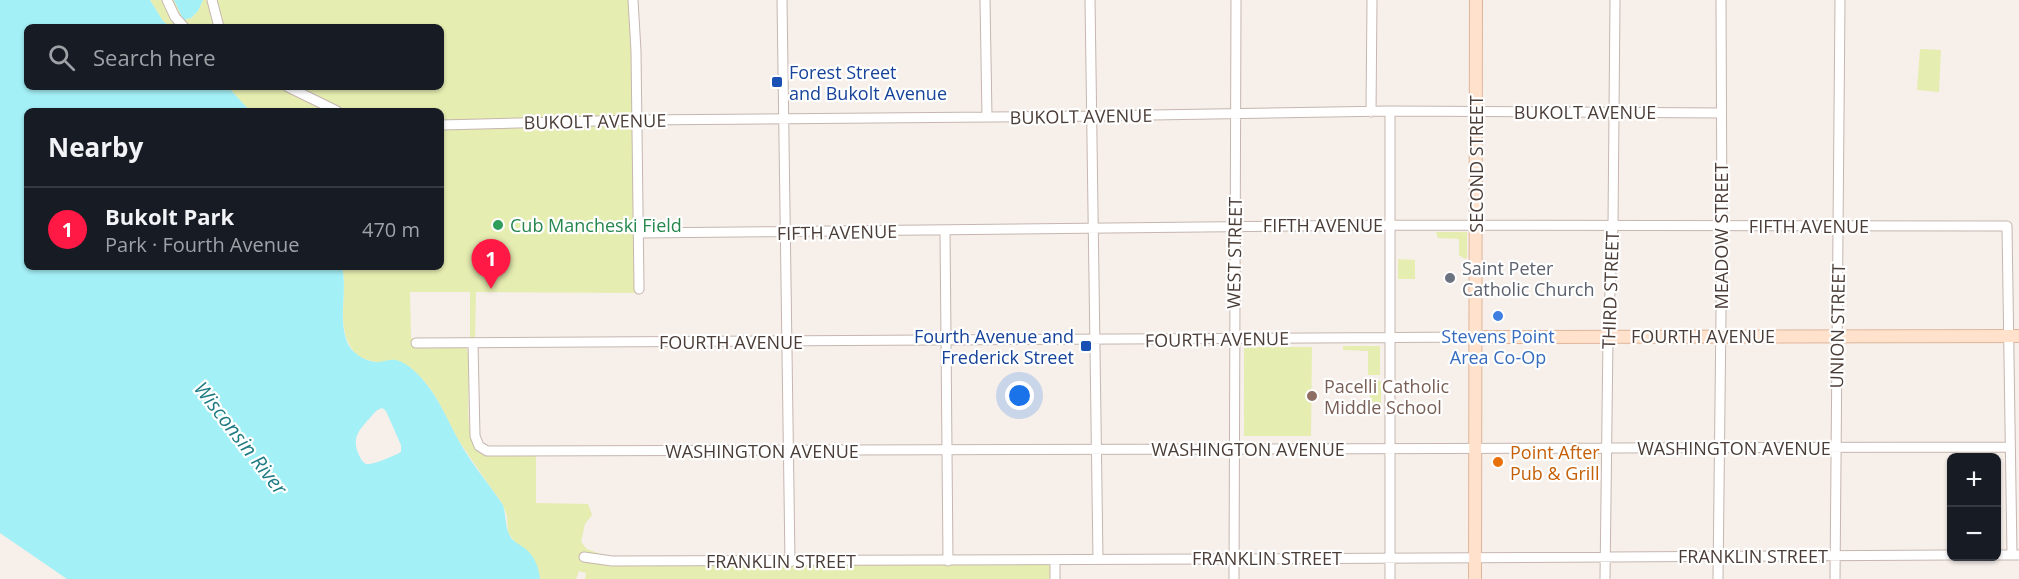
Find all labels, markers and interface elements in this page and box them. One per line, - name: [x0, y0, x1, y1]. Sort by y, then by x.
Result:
- search box: [24, 24, 444, 90]
- icon: search: [45, 41, 78, 74]
- text: Search here: [93, 42, 216, 72]
- place label: Forest Street and Bukolt Avenue: [789, 60, 947, 105]
- marker: Forest Street and Bukolt Avenue: [770, 75, 784, 89]
- street label: SECOND STREET: [1464, 95, 1488, 233]
- street label: BUKOLT AVENUE: [1514, 100, 1656, 124]
- street label: BUKOLT AVENUE: [1010, 103, 1152, 129]
- street label: BUKOLT AVENUE: [524, 108, 666, 134]
- text: Nearby: [48, 129, 143, 165]
- street label: MEADOW STREET: [1709, 163, 1733, 309]
- street label: WEST STREET: [1221, 197, 1247, 309]
- text: Bukolt Park: [105, 201, 234, 231]
- place label: Cub Mancheski Field: [510, 213, 682, 237]
- street label: FIFTH AVENUE: [1263, 213, 1383, 237]
- street label: FIFTH AVENUE: [1749, 214, 1869, 238]
- text: 1: [62, 216, 73, 243]
- text: 470 m: [362, 216, 420, 243]
- marker: Cub Mancheski Field: [491, 218, 505, 232]
- street label: FIFTH AVENUE: [777, 219, 897, 245]
- text: Park · Fourth Avenue: [105, 231, 299, 258]
- street label: THIRD STREET: [1596, 231, 1624, 349]
- pin: 1: [472, 240, 510, 289]
- place label: Saint Peter Catholic Church: [1462, 256, 1594, 301]
- street label: UNION STREET: [1824, 263, 1850, 389]
- marker: Saint Peter Catholic Church: [1443, 271, 1457, 285]
- marker: Stevens Point Area Co-Op: [1491, 309, 1505, 323]
- place label: Fourth Avenue and Frederick Street: [914, 324, 1074, 369]
- place label: Stevens Point Area Co-Op: [1441, 324, 1555, 369]
- street label: FOURTH AVENUE: [1631, 324, 1775, 348]
- street label: FOURTH AVENUE: [1145, 326, 1289, 352]
- street label: FOURTH AVENUE: [659, 330, 803, 354]
- marker: Fourth Avenue and Frederick Street: [1079, 339, 1093, 353]
- place label: Pacelli Catholic Middle School: [1324, 374, 1450, 419]
- water label: Wisconsin River: [188, 376, 294, 501]
- your location: [1005, 381, 1034, 410]
- marker: Pacelli Catholic Middle School: [1305, 389, 1319, 403]
- street label: WASHINGTON AVENUE: [1637, 436, 1831, 460]
- street label: WASHINGTON AVENUE: [1151, 437, 1345, 461]
- street label: WASHINGTON AVENUE: [665, 439, 859, 463]
- place label: Point After Pub & Grill: [1510, 440, 1600, 485]
- map controls: [1947, 453, 2001, 561]
- button: +: [1947, 453, 2001, 507]
- marker: Point After Pub & Grill: [1491, 455, 1505, 469]
- button: −: [1947, 507, 2001, 561]
- street label: FRANKLIN STREET: [1678, 544, 1828, 568]
- street label: FRANKLIN STREET: [1192, 546, 1342, 570]
- street label: FRANKLIN STREET: [706, 549, 856, 573]

